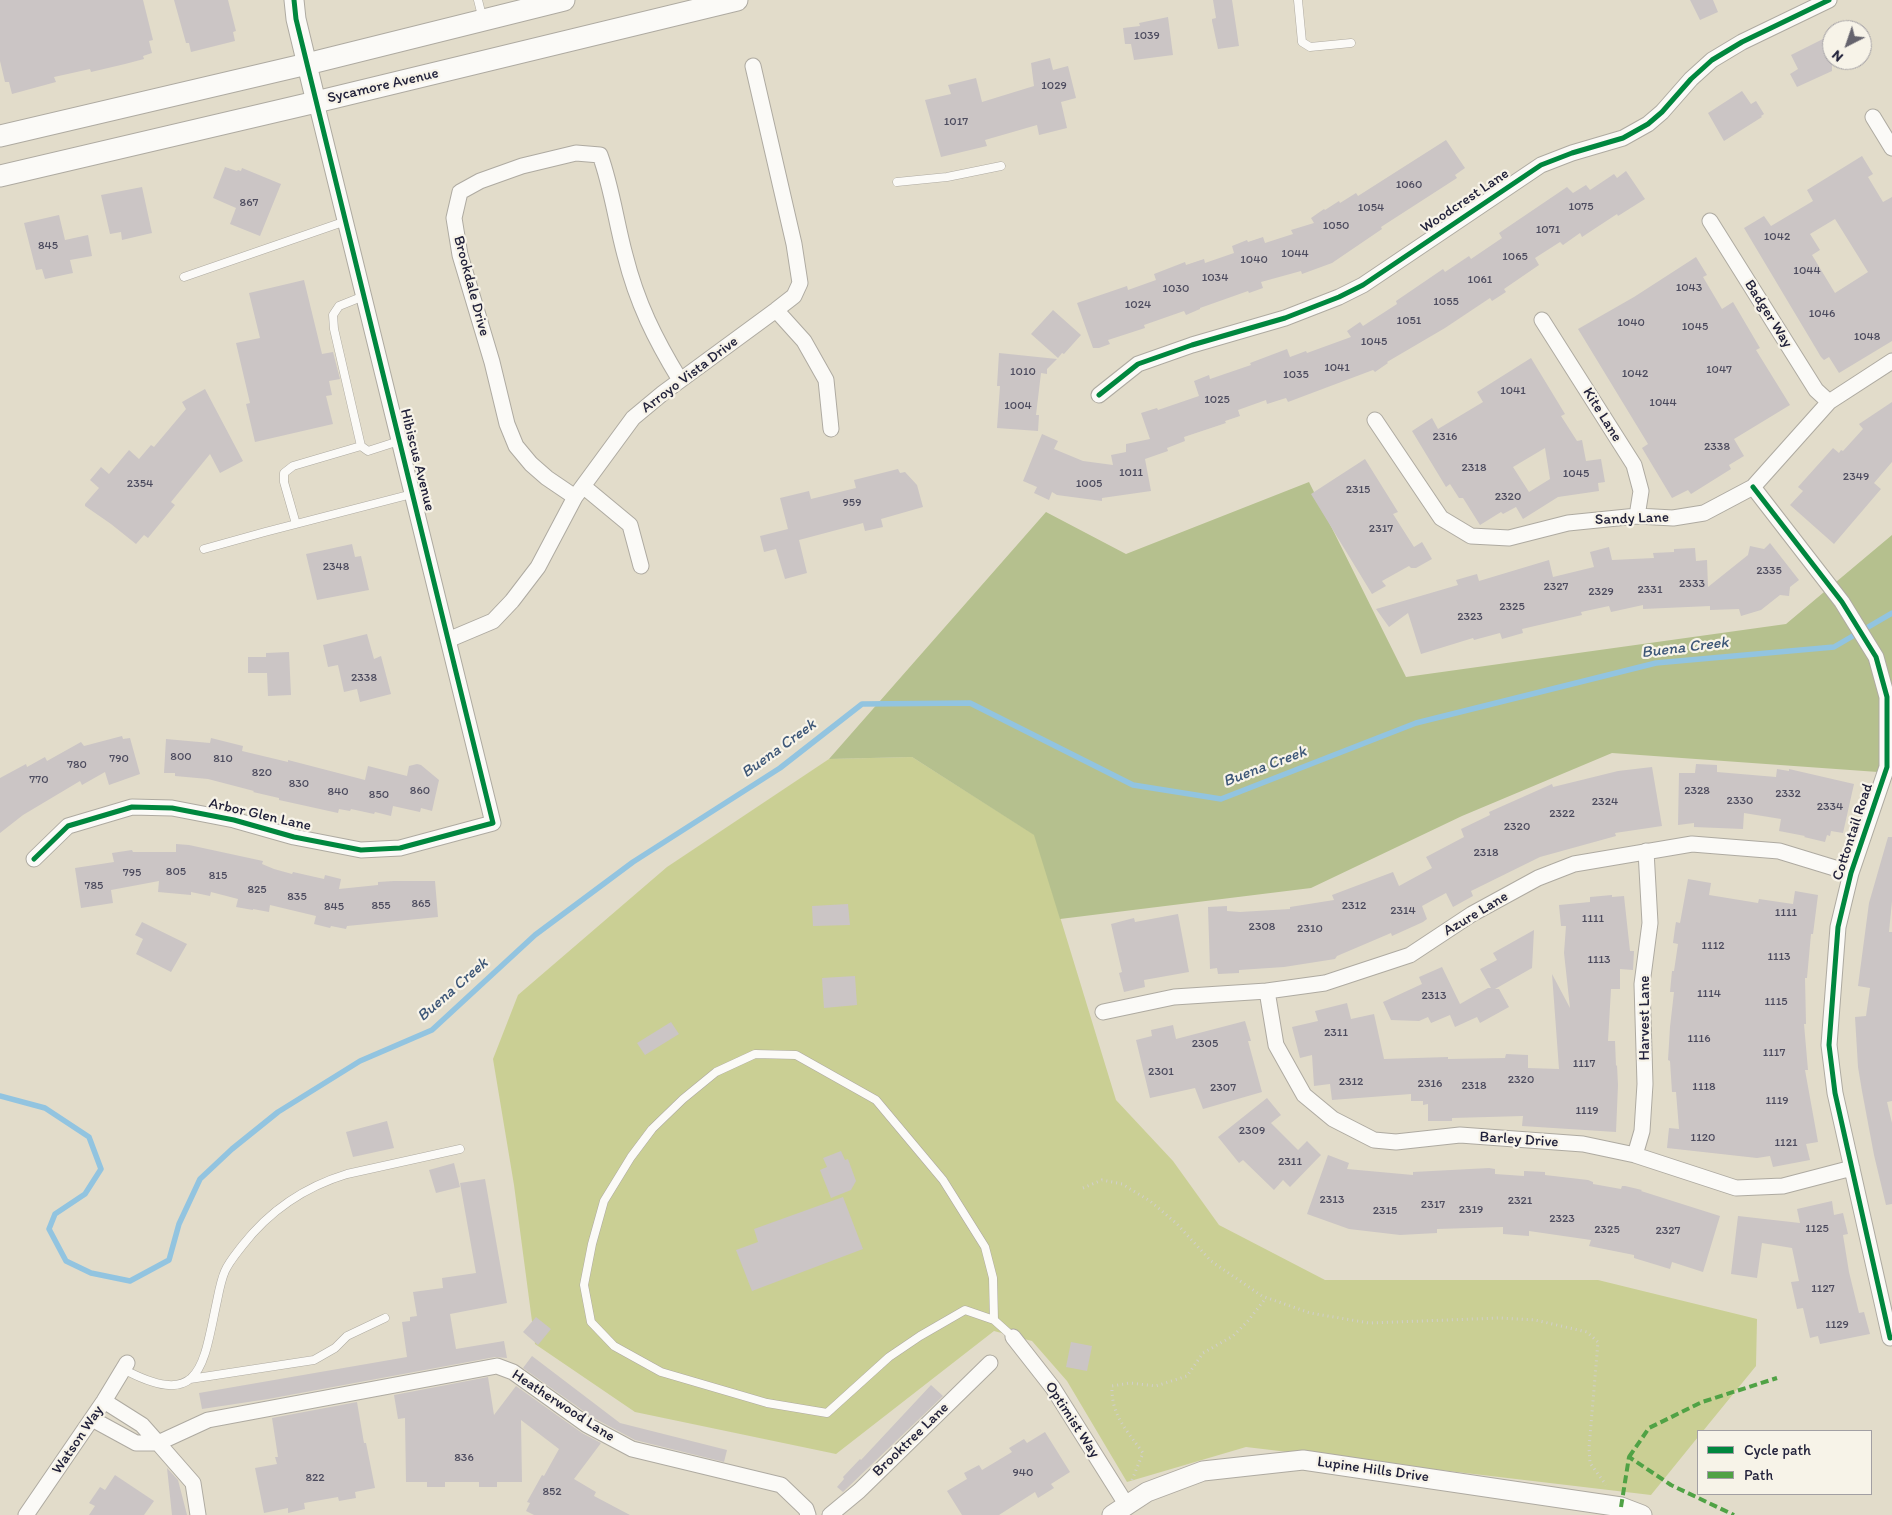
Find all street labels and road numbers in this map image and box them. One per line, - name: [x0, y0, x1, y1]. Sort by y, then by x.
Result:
- street label: Sycamore Avenue: [326, 64, 440, 108]
- street label: Woodcrest Lane: [1417, 165, 1513, 237]
- street label: Brookdale Drive: [449, 234, 493, 338]
- street label: Badger Way: [1740, 277, 1796, 351]
- street label: Arroyo Vista Drive: [638, 333, 742, 417]
- street label: Kite Lane: [1578, 385, 1626, 445]
- street label: Hibiscus Avenue: [396, 407, 438, 513]
- street label: Sandy Lane: [1595, 509, 1669, 529]
- street label: Cottontail Road: [1829, 781, 1877, 883]
- street label: Arbor Glen Lane: [207, 794, 313, 836]
- street label: Azure Lane: [1441, 888, 1511, 940]
- street label: Harvest Lane: [1636, 976, 1654, 1060]
- street label: Barley Drive: [1479, 1128, 1559, 1152]
- street label: Heatherwood Lane: [508, 1366, 618, 1446]
- street label: Optimist Way: [1041, 1378, 1103, 1462]
- street label: Brooktree Lane: [869, 1399, 953, 1481]
- street label: Watson Way: [48, 1402, 108, 1478]
- street label: Lupine Hills Drive: [1316, 1453, 1430, 1487]

